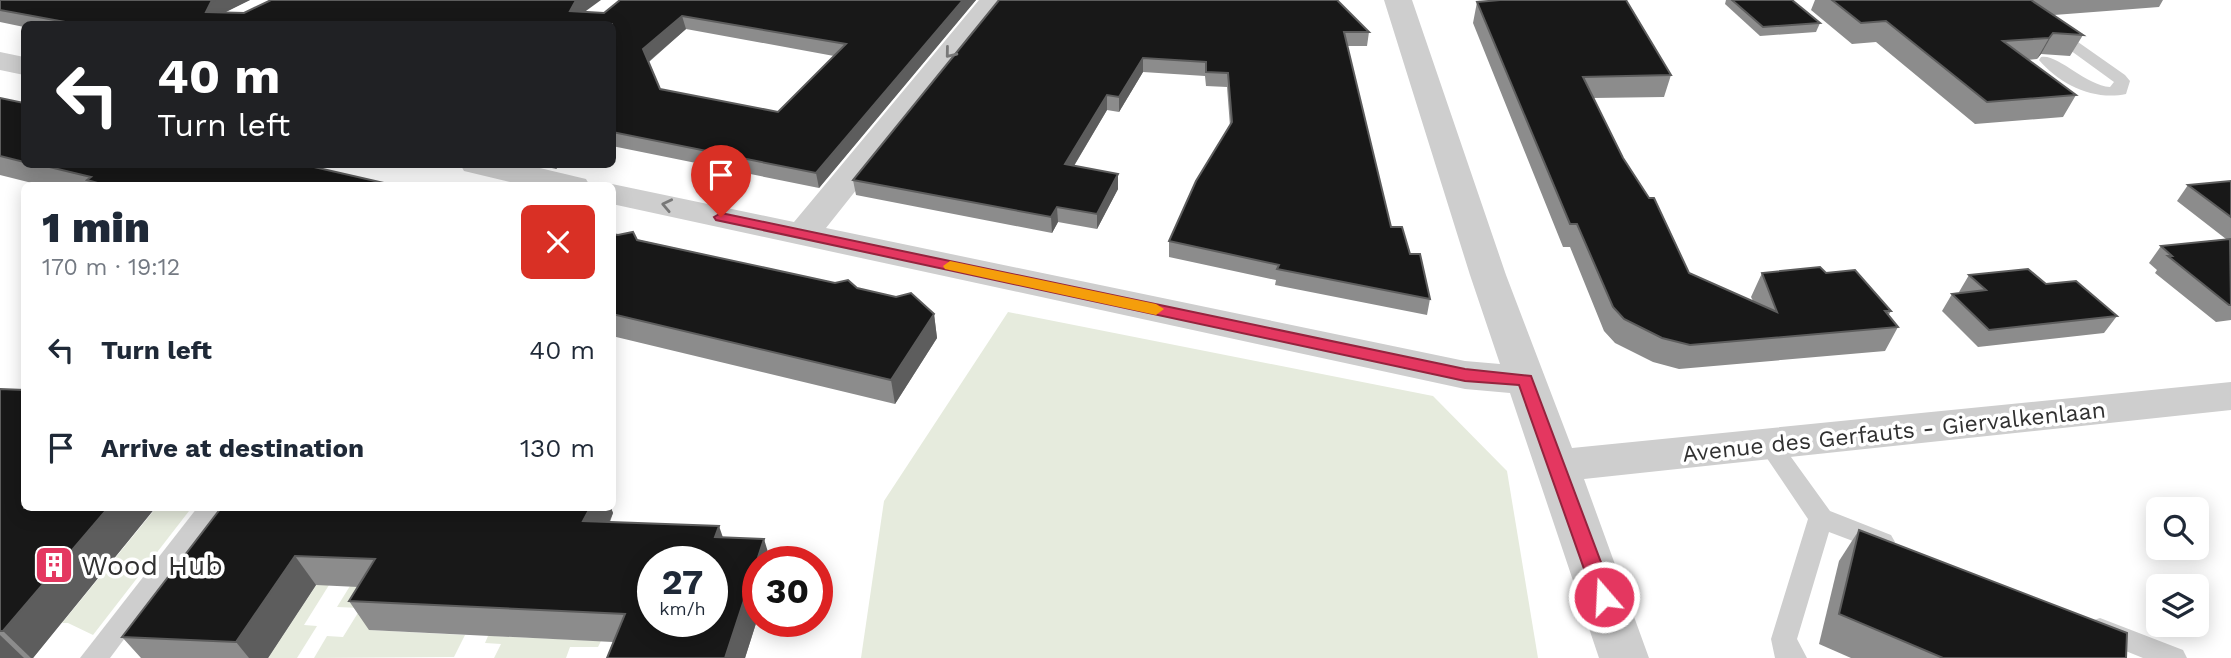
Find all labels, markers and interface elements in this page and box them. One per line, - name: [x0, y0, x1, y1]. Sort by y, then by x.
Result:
- one-way arrow: [946, 45, 958, 58]
- text: 40 m: [157, 47, 280, 105]
- icon: left: [42, 49, 133, 140]
- text: Turn left: [157, 106, 290, 144]
- pin: [691, 145, 751, 217]
- icon: arrive: [702, 156, 740, 194]
- one-way arrow: [661, 199, 673, 214]
- text: 1 min: [42, 203, 150, 252]
- button: close: [521, 205, 595, 279]
- text: 170 m · 19:12: [42, 254, 180, 281]
- icon: left: [42, 331, 80, 369]
- text: Turn left: [101, 335, 212, 365]
- text: 40 m: [529, 335, 595, 365]
- street label: Avenue des Gerfauts - Giervalkenlaan: [1681, 396, 2107, 468]
- icon: arrive: [42, 429, 80, 467]
- text: Arrive at destination: [101, 433, 364, 463]
- text: 130 m: [520, 433, 595, 463]
- map controls: [2146, 497, 2209, 637]
- button: search: [2146, 497, 2209, 560]
- building icon: Wood Hub: [33, 544, 75, 586]
- speed limit sign: 30: [742, 546, 833, 637]
- place label: Wood Hub: [81, 549, 223, 582]
- position arrow: [1567, 560, 1641, 634]
- text: 27: [662, 561, 703, 603]
- button: layers: [2146, 574, 2209, 637]
- text: km/h: [659, 598, 706, 619]

